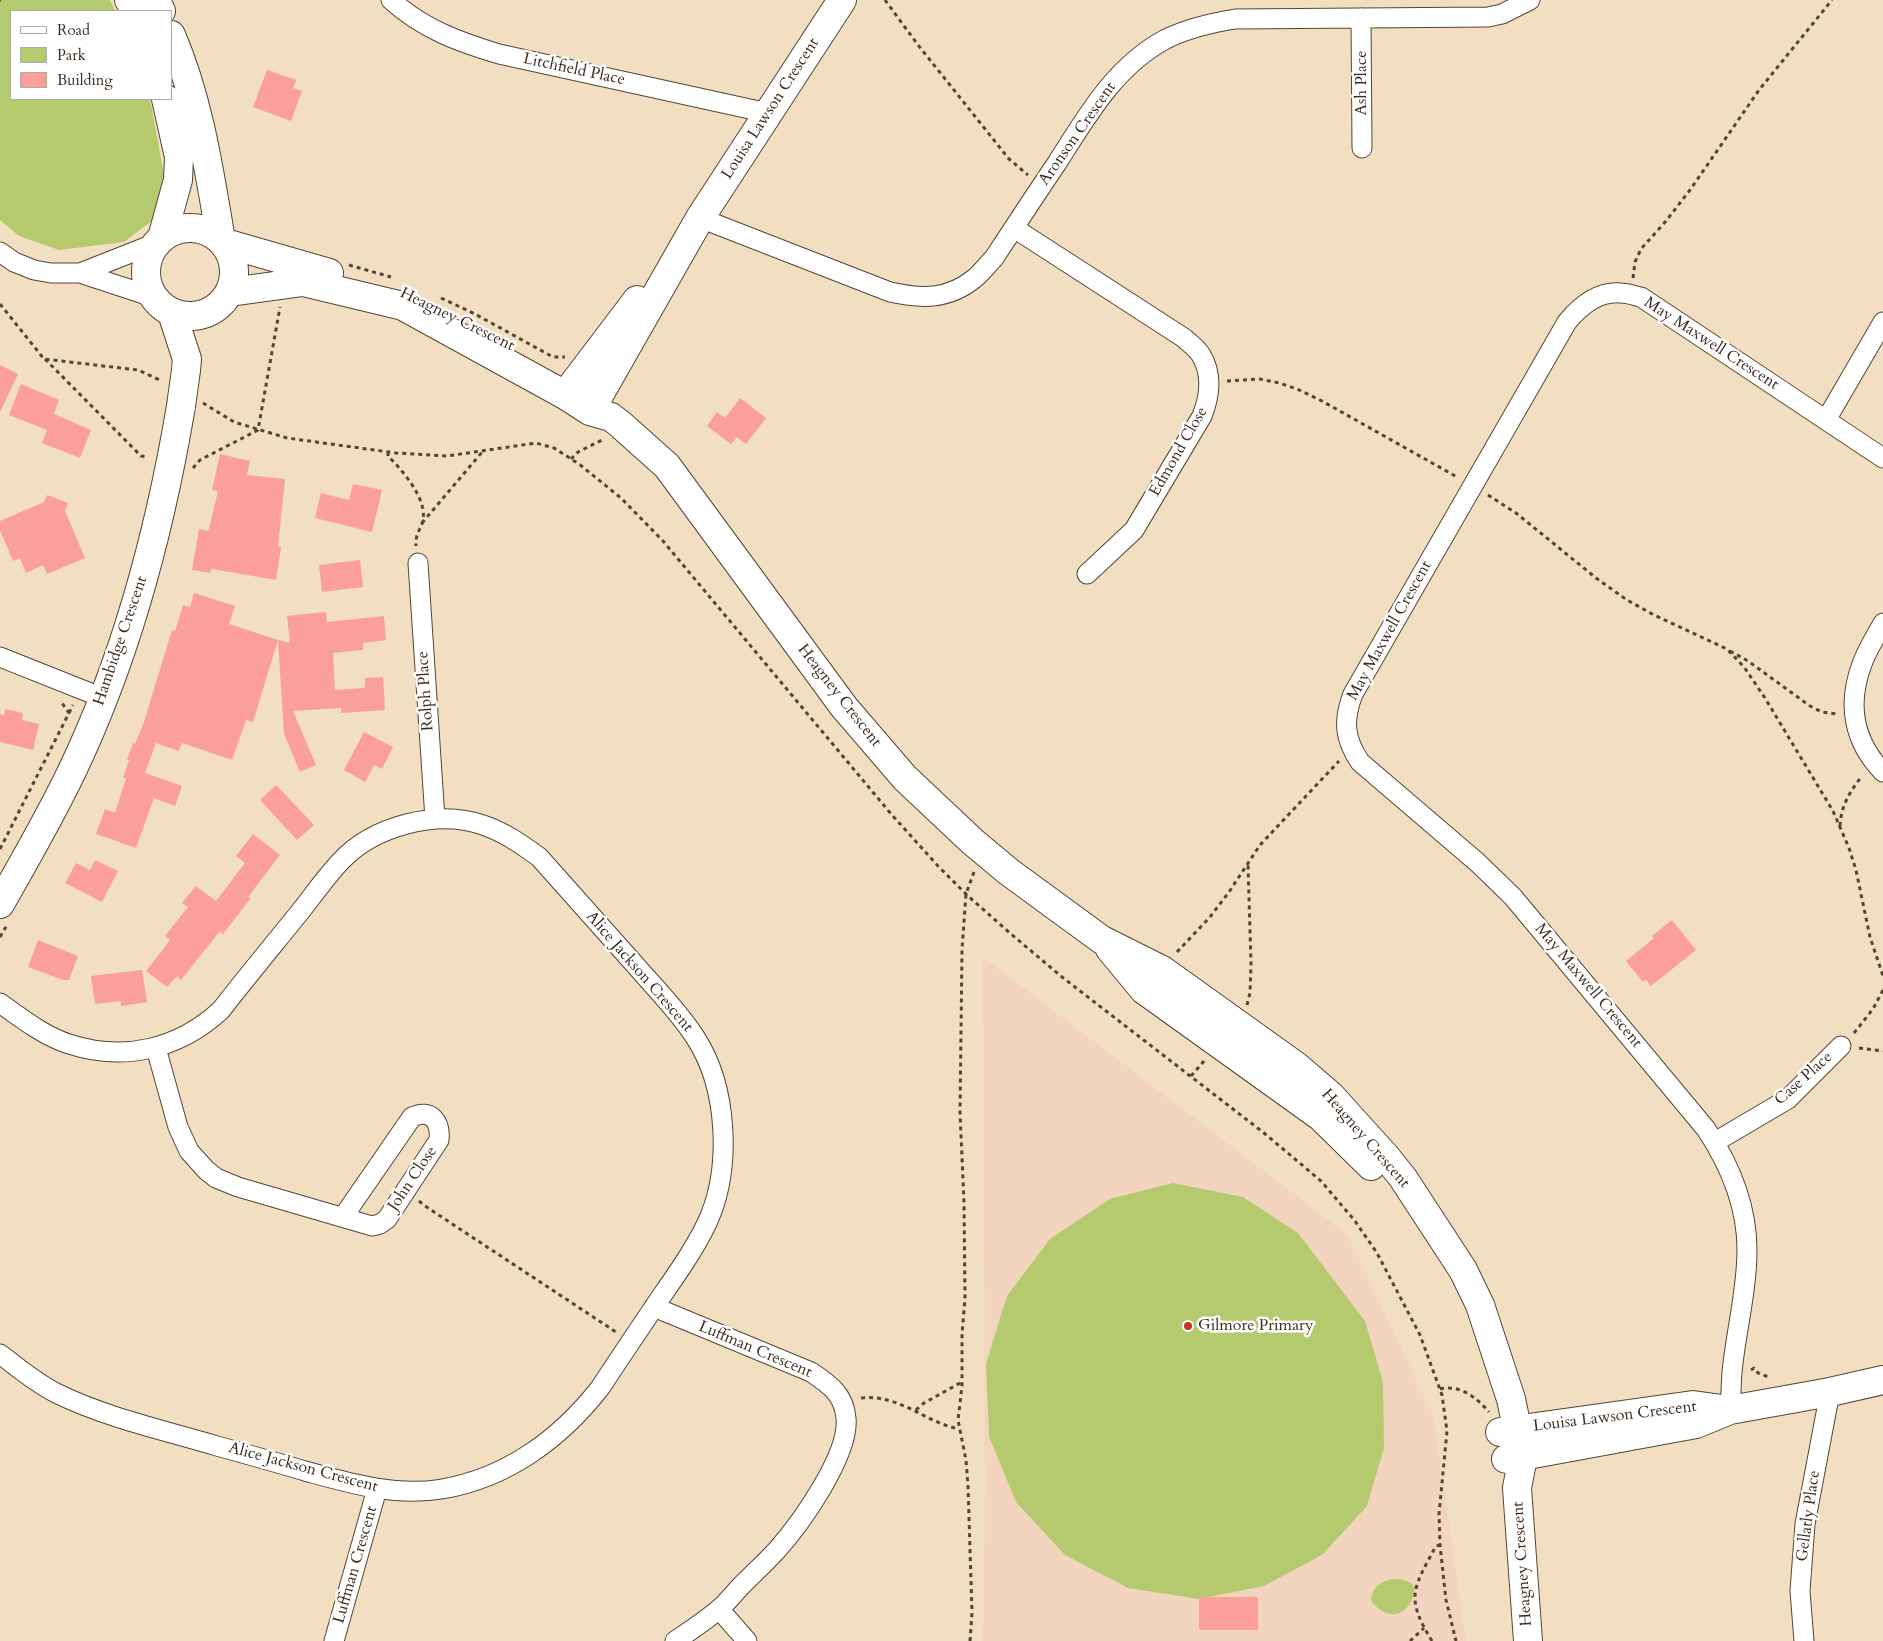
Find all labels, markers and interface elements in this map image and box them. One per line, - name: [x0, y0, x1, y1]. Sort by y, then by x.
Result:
- legend: [10, 10, 172, 100]
- text: Road: [57, 20, 90, 40]
- street label: Louisa Lawson Crescent: [718, 35, 824, 183]
- text: Park: [57, 45, 86, 65]
- street label: Litchfield Place: [521, 50, 627, 90]
- street label: Ash Place: [1352, 51, 1372, 115]
- text: Building: [57, 70, 113, 90]
- street label: Aronson Crescent: [1035, 79, 1121, 189]
- street label: Heagney Crescent: [397, 284, 517, 356]
- street label: May Maxwell Crescent: [1640, 293, 1782, 395]
- street label: Edmond Close: [1146, 404, 1212, 500]
- street label: May Maxwell Crescent: [1344, 558, 1436, 704]
- street label: Hambidge Crescent: [90, 574, 152, 708]
- street label: Heagney Crescent: [793, 641, 885, 751]
- street label: Rolph Place: [414, 650, 438, 732]
- street label: Alice Jackson Crescent: [581, 908, 697, 1036]
- street label: May Maxwell Crescent: [1530, 920, 1646, 1052]
- street label: Case Place: [1771, 1048, 1837, 1110]
- street label: Heagney Crescent: [1317, 1086, 1413, 1192]
- street label: John Close: [384, 1143, 442, 1215]
- place label: Gilmore Primary: [1198, 1316, 1313, 1336]
- street label: Luffman Crescent: [695, 1317, 815, 1383]
- marker: Gilmore Primary: [1182, 1320, 1194, 1332]
- street label: Louisa Lawson Crescent: [1532, 1397, 1698, 1437]
- street label: Alice Jackson Crescent: [226, 1439, 380, 1497]
- street label: Gellatly Place: [1793, 1469, 1825, 1563]
- street label: Heagney Crescent: [1509, 1501, 1537, 1627]
- street label: Luffman Crescent: [330, 1504, 382, 1626]

